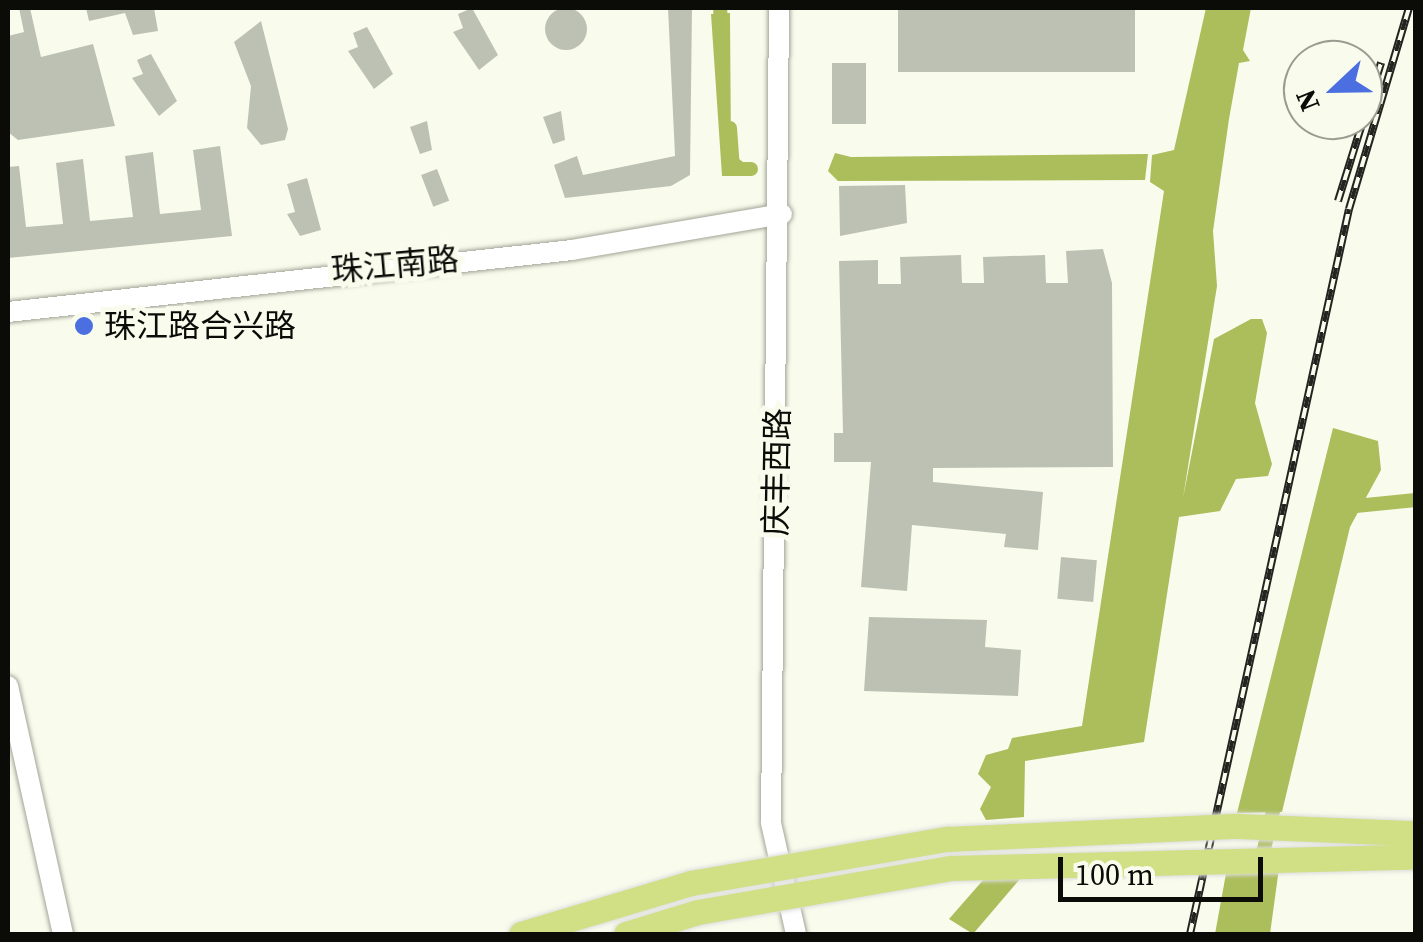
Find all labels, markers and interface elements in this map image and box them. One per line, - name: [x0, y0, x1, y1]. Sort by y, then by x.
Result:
- north arrow: [1283, 40, 1383, 140]
- text: N: [1286, 84, 1328, 117]
- street label: 珠江南路: [330, 240, 460, 290]
- place label: 珠江路合兴路: [104, 307, 296, 345]
- marker: 珠江路合兴路: [73, 315, 95, 337]
- street label: 庆丰西路: [757, 408, 797, 536]
- scale bar: [1063, 837, 1268, 899]
- text: 100 m: [1075, 854, 1154, 895]

